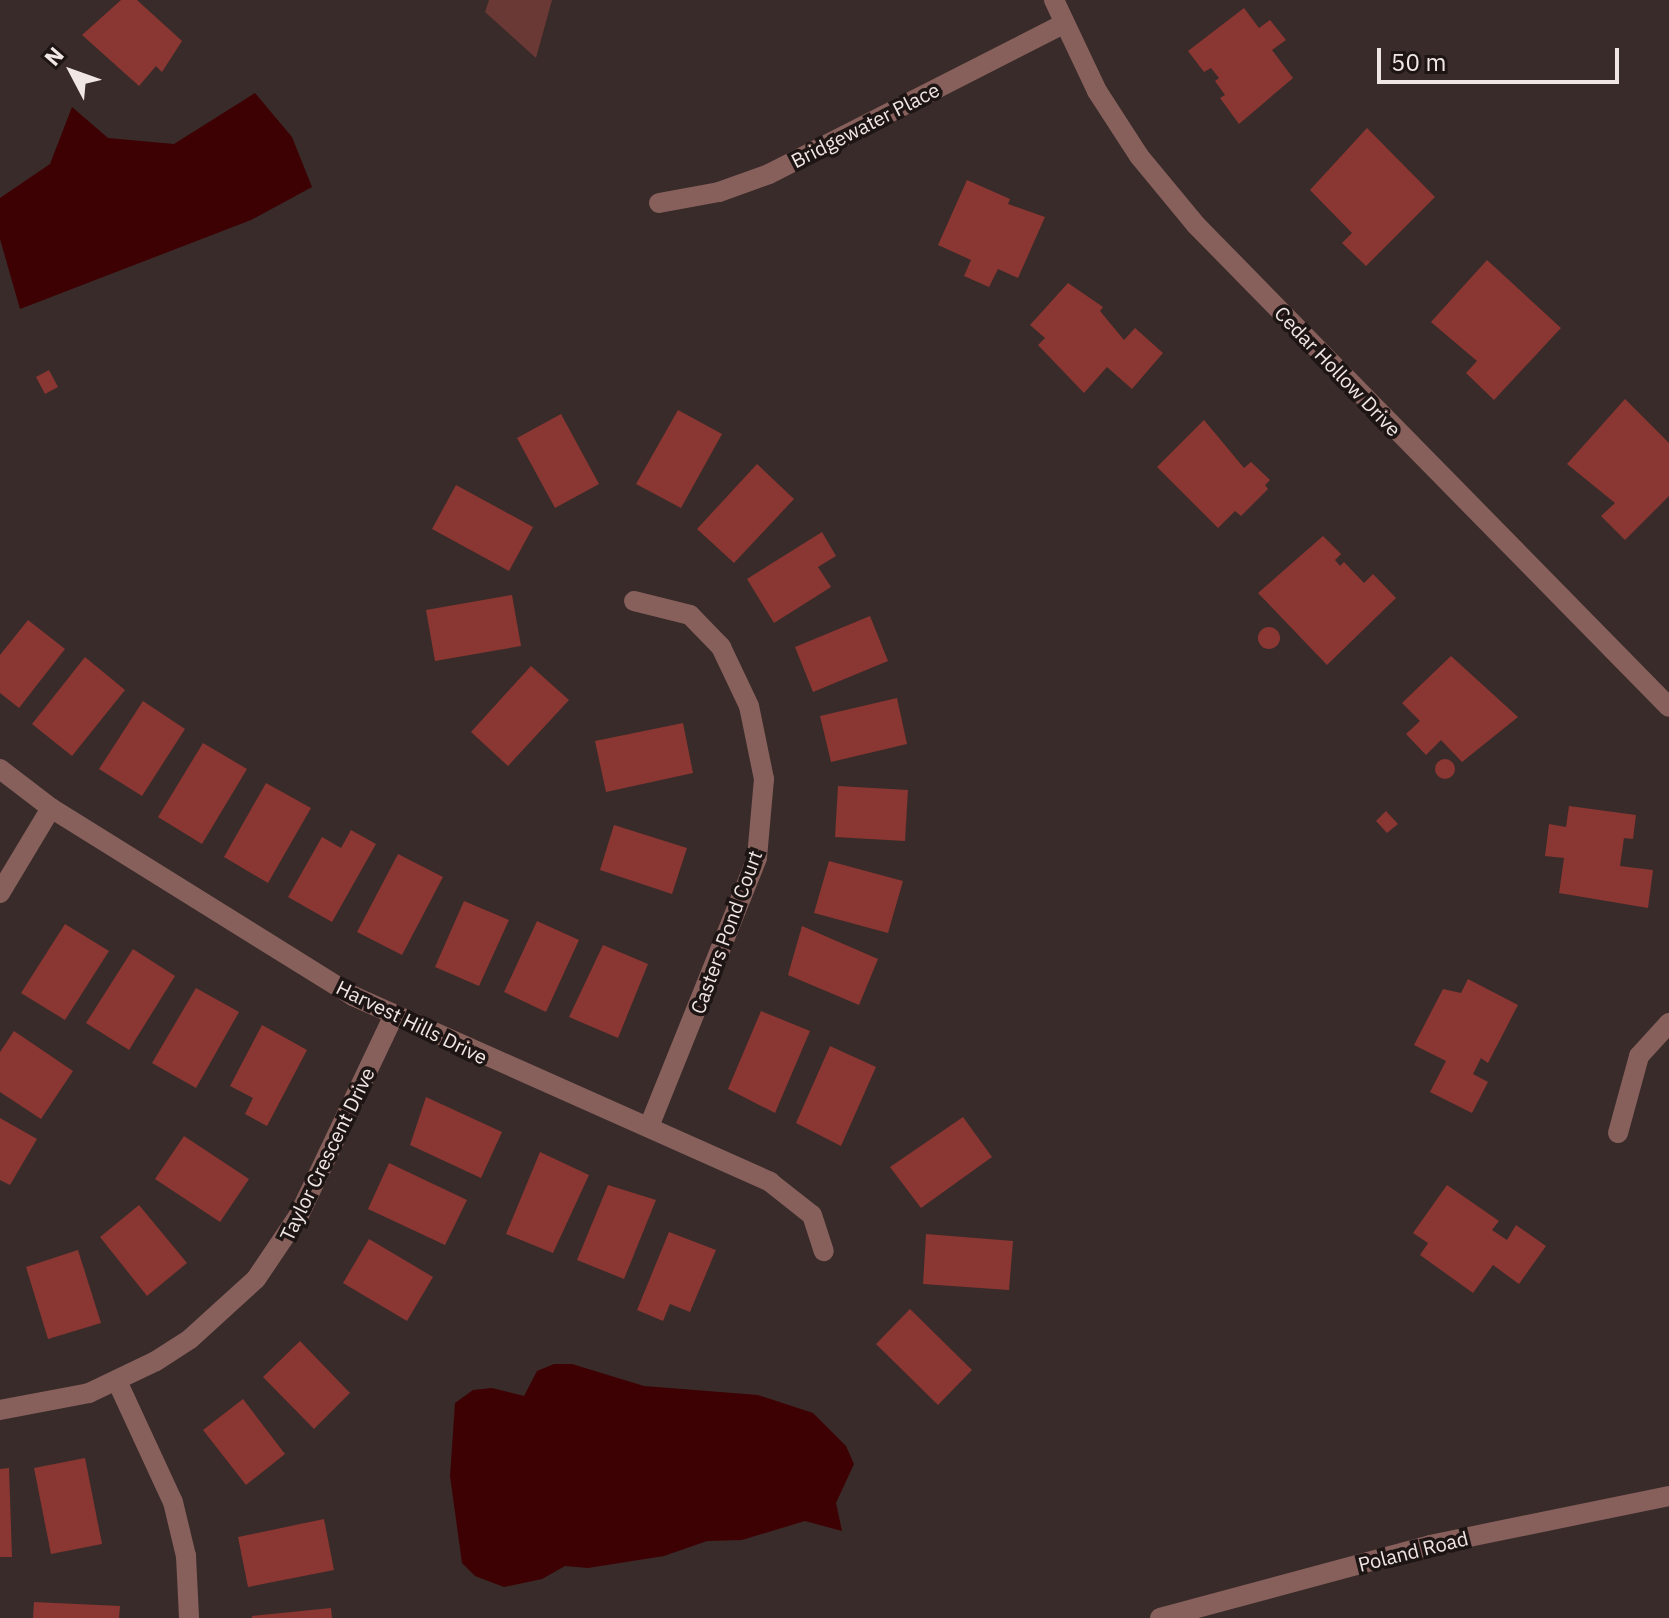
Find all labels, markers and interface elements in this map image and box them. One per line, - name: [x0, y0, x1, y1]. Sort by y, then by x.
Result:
- north arrow: [32, 32, 112, 112]
- scale bar: [1381, 32, 1623, 82]
- text: N: [37, 40, 70, 71]
- text: 50 m: [1391, 46, 1446, 78]
- street label: Bridgewater Place: [787, 77, 943, 173]
- street label: Cedar Hollow Drive: [1270, 301, 1406, 441]
- street label: Casters Pond Court: [685, 847, 767, 1017]
- street label: Harvest Hills Drive: [333, 975, 491, 1069]
- street label: Taylor Crescent Drive: [275, 1063, 379, 1245]
- street label: Poland Road: [1355, 1526, 1471, 1576]

